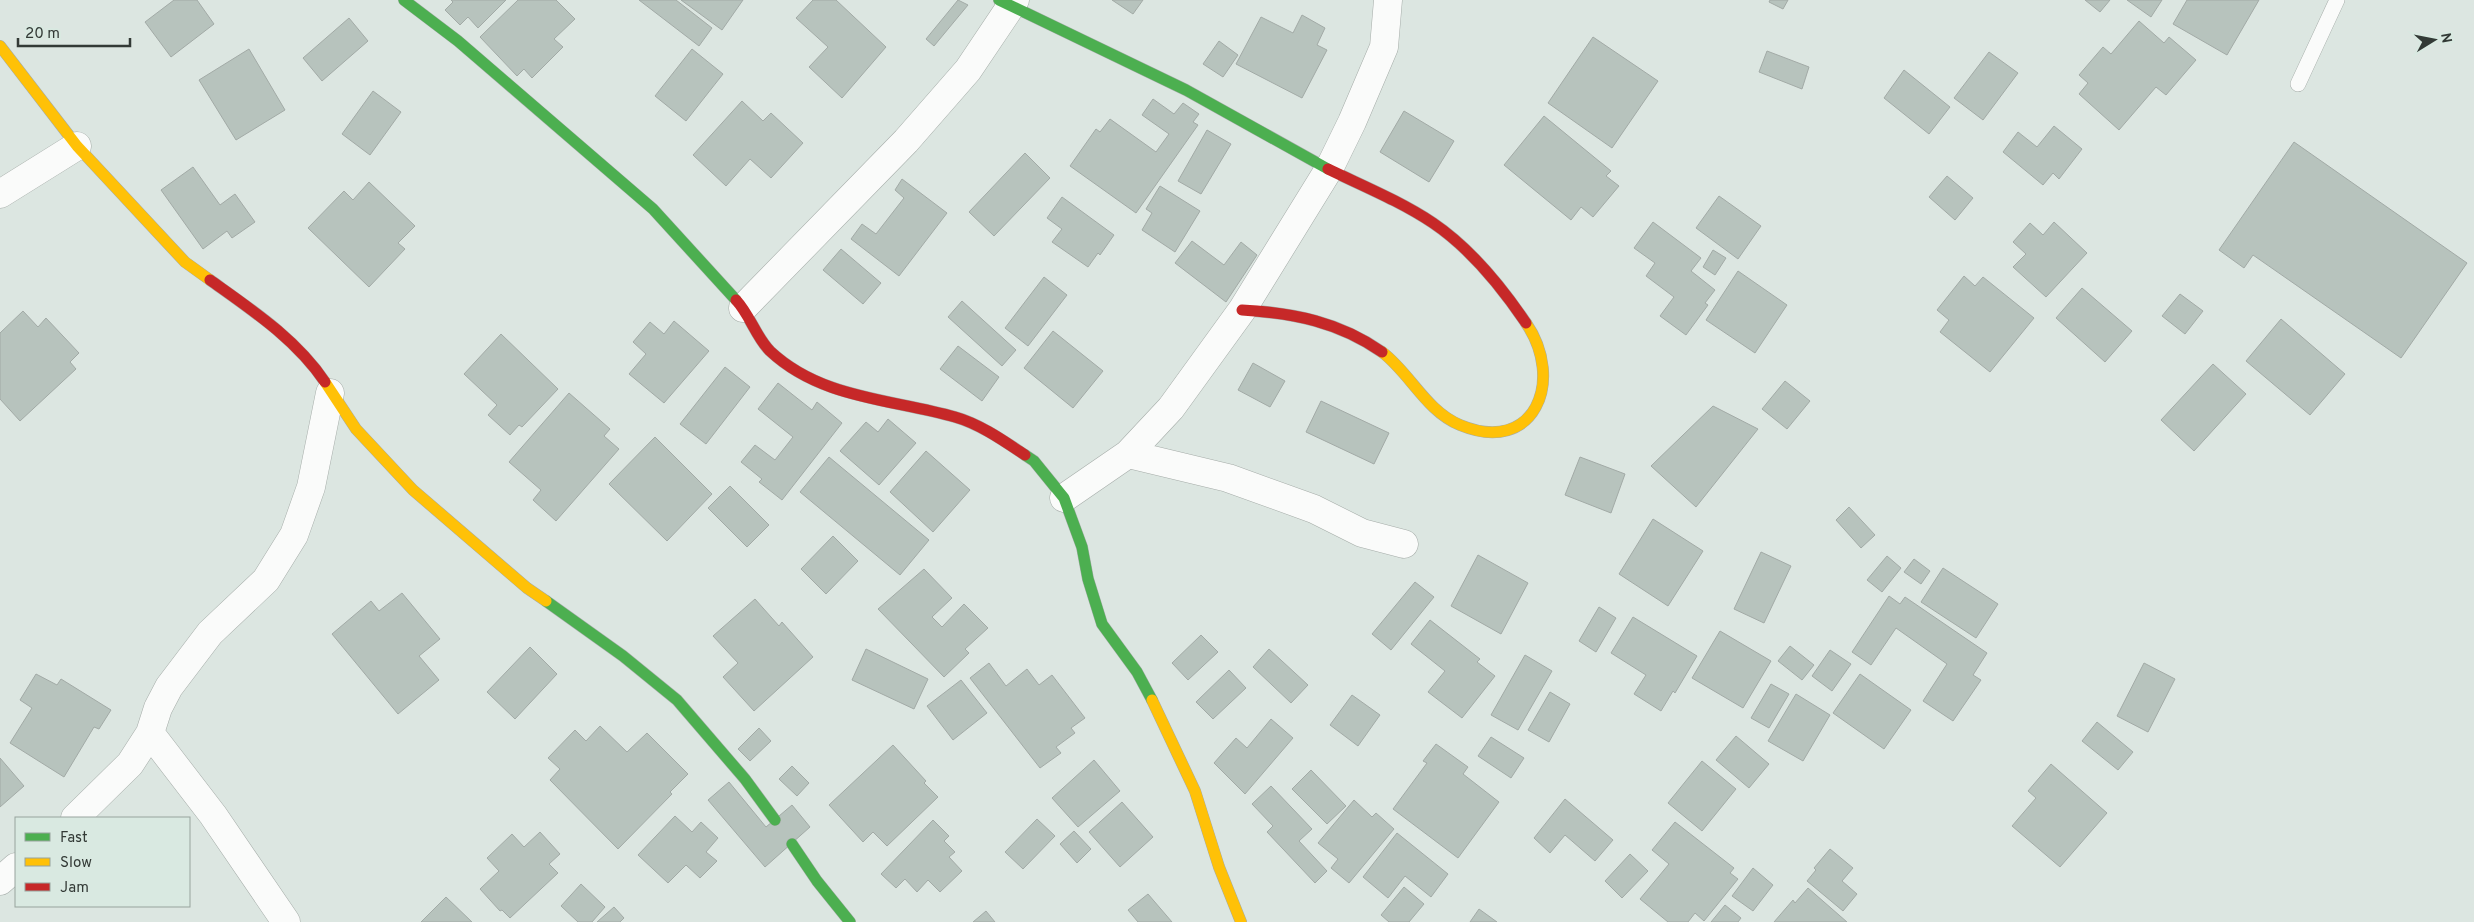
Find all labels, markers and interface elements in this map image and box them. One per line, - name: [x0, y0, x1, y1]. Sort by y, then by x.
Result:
- scale bar: [18, 15, 130, 47]
- north arrow: [2409, 15, 2459, 65]
- text: 20 m: [25, 25, 60, 44]
- text: N: [2436, 32, 2455, 44]
- legend: [15, 817, 190, 907]
- text: Fast: [60, 829, 88, 848]
- text: Slow: [60, 854, 92, 873]
- text: Jam: [60, 879, 89, 898]

